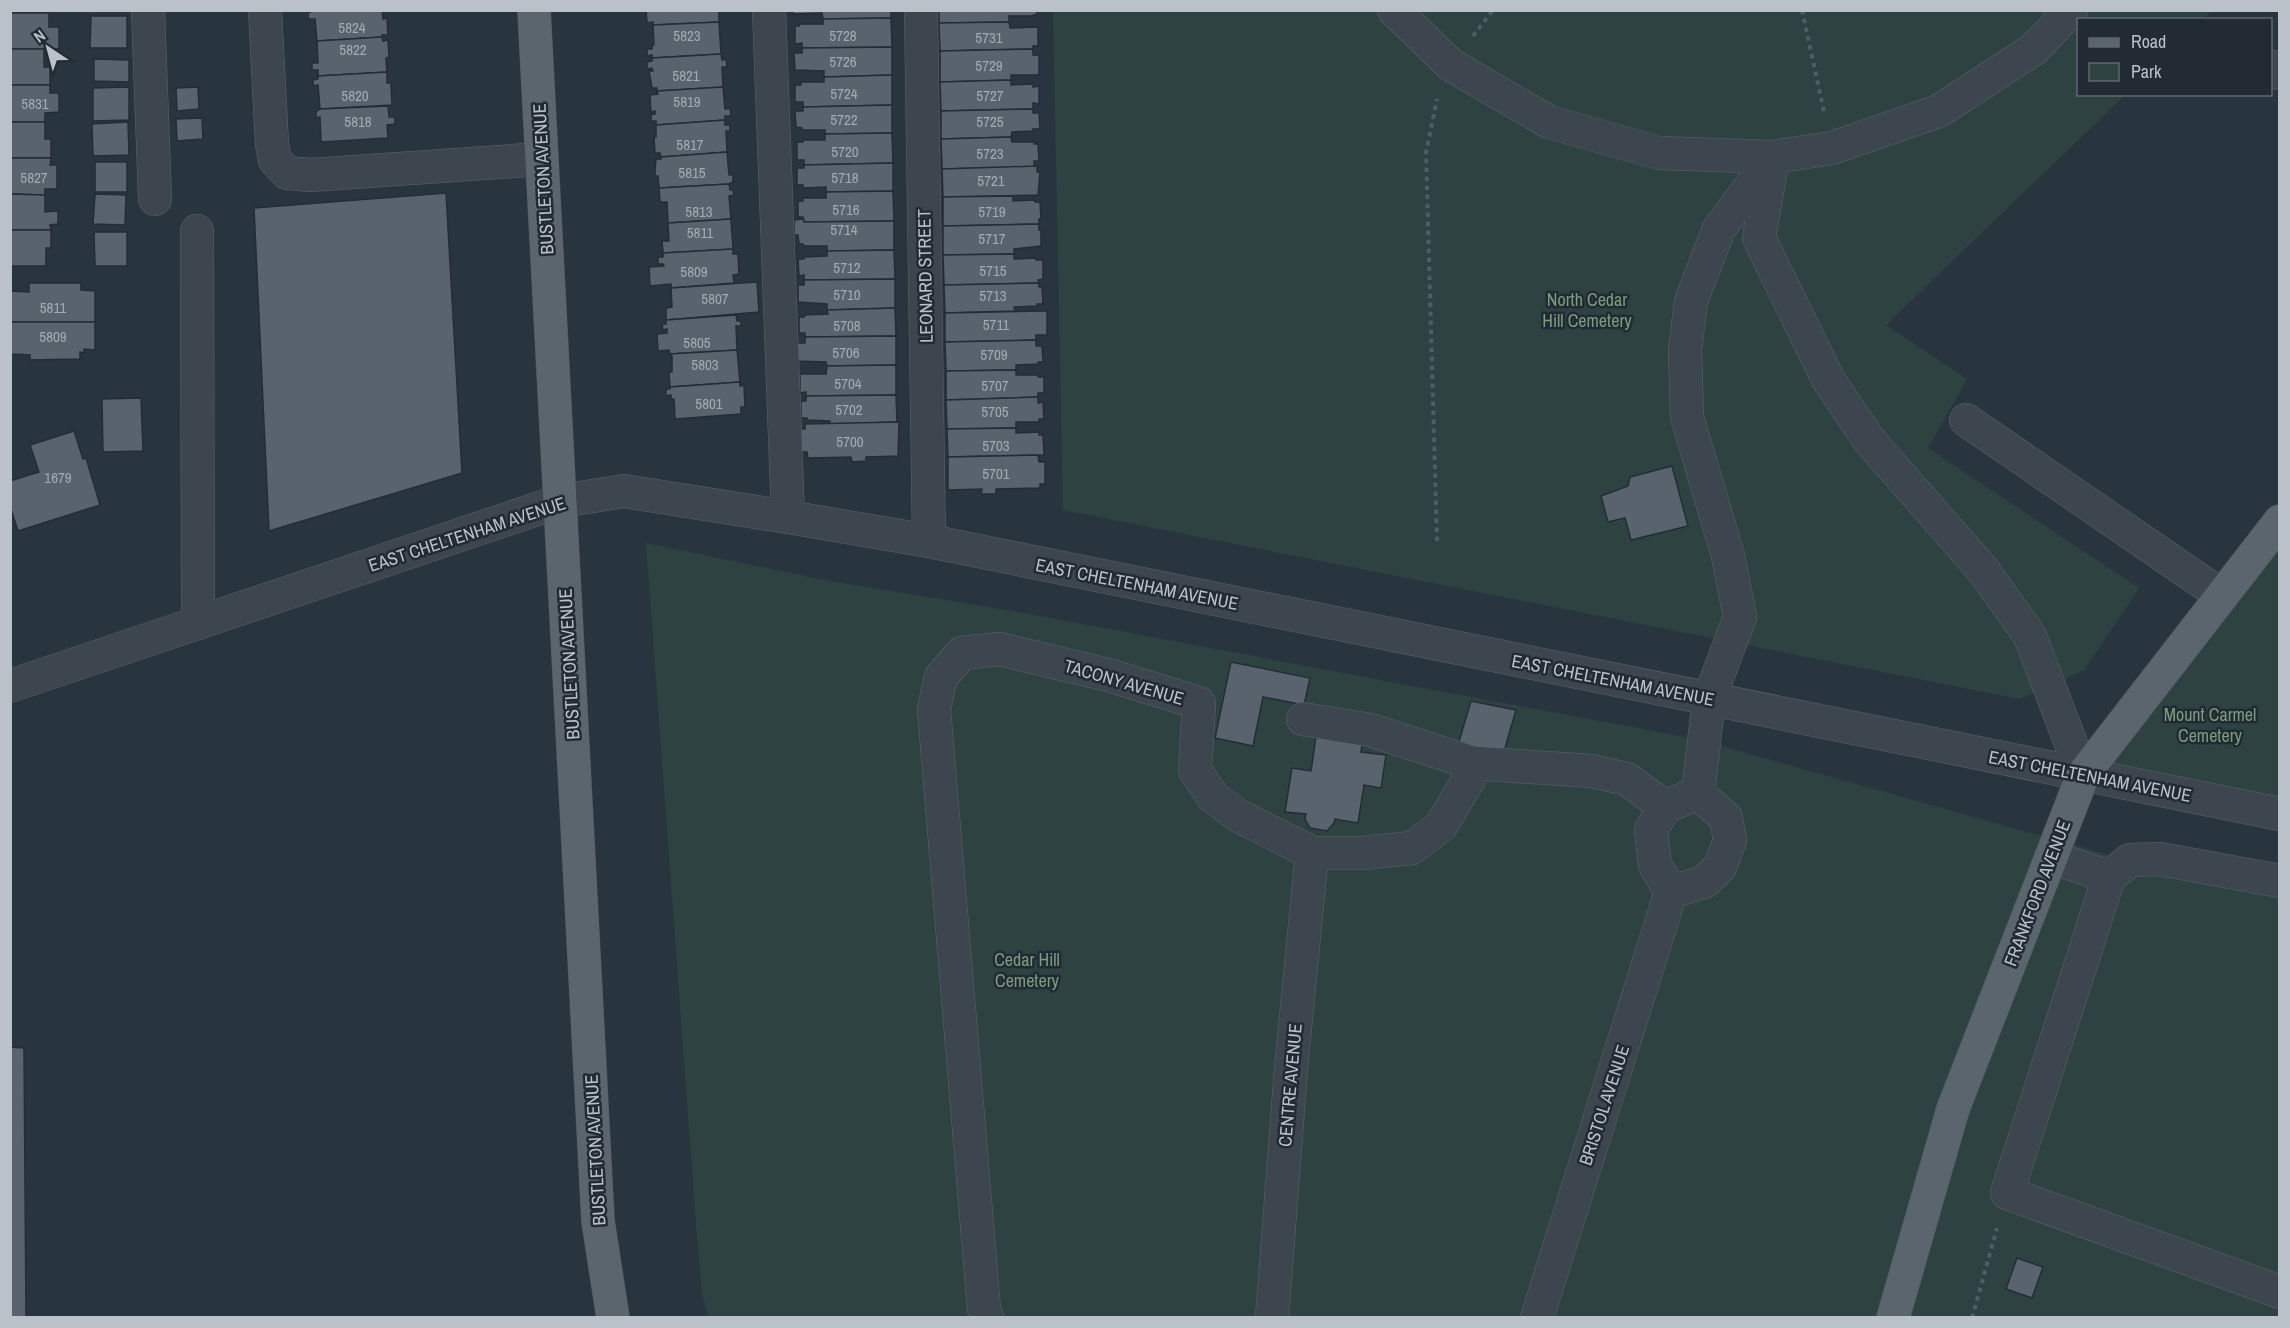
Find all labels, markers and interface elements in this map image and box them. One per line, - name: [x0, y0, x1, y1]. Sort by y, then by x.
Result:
- house number: 5824: [338, 17, 366, 38]
- north arrow: [18, 18, 78, 78]
- legend: [2077, 18, 2272, 96]
- text: N: [29, 24, 49, 48]
- house number: 5823: [673, 25, 701, 46]
- house number: 5728: [829, 25, 857, 46]
- house number: 5731: [975, 27, 1003, 48]
- text: Road: [2131, 29, 2166, 54]
- house number: 5822: [339, 39, 367, 60]
- house number: 5726: [829, 51, 857, 72]
- house number: 5729: [975, 55, 1003, 76]
- text: Park: [2131, 59, 2162, 84]
- house number: 5821: [672, 65, 700, 86]
- house number: 5724: [830, 83, 858, 104]
- house number: 5820: [341, 85, 369, 106]
- house number: 5727: [976, 85, 1004, 106]
- house number: 5819: [673, 91, 701, 112]
- house number: 5831: [21, 93, 49, 114]
- street label: BUSTLETON AVENUE: [527, 103, 559, 255]
- house number: 5722: [830, 109, 858, 130]
- house number: 5818: [344, 111, 372, 132]
- house number: 5725: [976, 111, 1004, 132]
- house number: 5817: [676, 134, 704, 155]
- house number: 5720: [831, 141, 859, 162]
- house number: 5723: [976, 143, 1004, 164]
- house number: 5815: [678, 162, 706, 183]
- house number: 5827: [20, 167, 48, 188]
- house number: 5718: [831, 167, 859, 188]
- house number: 5721: [977, 170, 1005, 191]
- house number: 5716: [832, 199, 860, 220]
- house number: 5813: [685, 201, 713, 222]
- house number: 5719: [978, 201, 1006, 222]
- street label: LEONARD STREET: [911, 209, 939, 343]
- house number: 5714: [830, 219, 858, 240]
- house number: 5811: [687, 222, 713, 243]
- house number: 5717: [978, 228, 1006, 249]
- house number: 5712: [833, 257, 861, 278]
- house number: 5715: [979, 260, 1007, 281]
- house number: 5809: [680, 261, 708, 282]
- house number: 5710: [833, 284, 861, 305]
- house number: 5713: [979, 285, 1007, 306]
- park label: North Cedar Hill Cemetery: [1542, 287, 1632, 333]
- house number: 5807: [701, 288, 729, 309]
- house number: 5811: [40, 297, 66, 318]
- house number: 5711: [983, 314, 1009, 335]
- house number: 5708: [833, 315, 861, 336]
- house number: 5809: [39, 326, 67, 347]
- house number: 5805: [683, 332, 711, 353]
- house number: 5706: [832, 342, 860, 363]
- house number: 5709: [980, 344, 1008, 365]
- house number: 5803: [691, 354, 719, 375]
- house number: 5704: [834, 373, 862, 394]
- house number: 5707: [981, 375, 1009, 396]
- house number: 5801: [695, 393, 723, 414]
- house number: 5702: [835, 399, 863, 420]
- house number: 5705: [981, 401, 1009, 422]
- house number: 5700: [836, 431, 864, 452]
- house number: 5703: [982, 435, 1010, 456]
- house number: 5701: [982, 463, 1010, 484]
- house number: 1679: [44, 467, 72, 488]
- street label: EAST CHELTENHAM AVENUE: [365, 490, 569, 578]
- street label: EAST CHELTENHAM AVENUE: [1034, 552, 1240, 616]
- street label: BUSTLETON AVENUE: [553, 588, 585, 740]
- street label: EAST CHELTENHAM AVENUE: [1510, 648, 1716, 712]
- street label: TACONY AVENUE: [1061, 653, 1187, 711]
- park label: Mount Carmel Cemetery: [2164, 702, 2256, 748]
- street label: EAST CHELTENHAM AVENUE: [1987, 744, 2193, 808]
- street label: FRANKFORD AVENUE: [1998, 816, 2076, 970]
- park label: Cedar Hill Cemetery: [994, 947, 1060, 993]
- street label: CENTRE AVENUE: [1272, 1022, 1308, 1148]
- street label: BRISTOL AVENUE: [1573, 1042, 1635, 1168]
- street label: BUSTLETON AVENUE: [579, 1074, 611, 1226]

